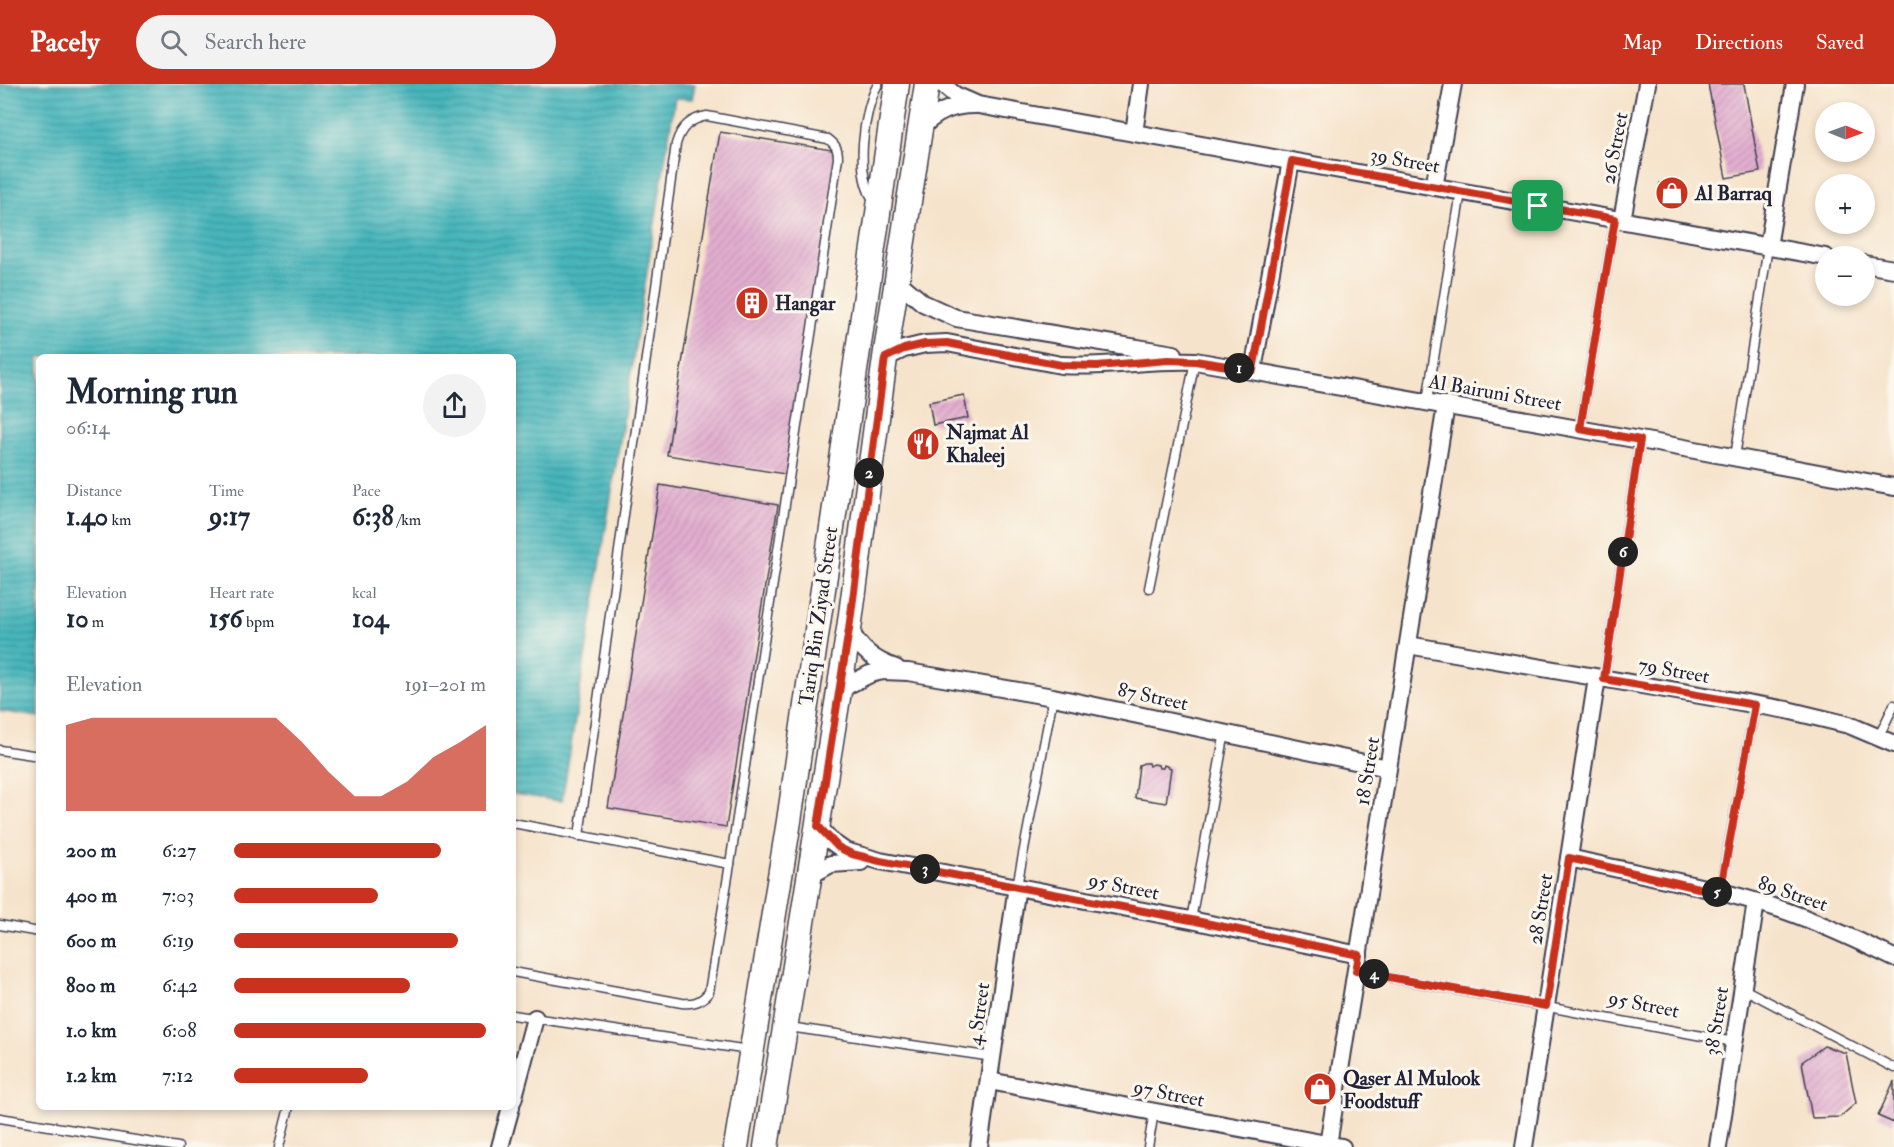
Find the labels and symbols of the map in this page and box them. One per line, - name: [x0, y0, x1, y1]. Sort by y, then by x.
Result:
- north arrow: [1815, 102, 1875, 162]
- street label: 26 Street: [1595, 110, 1634, 186]
- street label: 39 Street: [1368, 142, 1442, 179]
- shop icon: Al Barraq: [1654, 175, 1690, 211]
- pin: [1512, 180, 1563, 231]
- place label: Al Barraq: [1694, 181, 1772, 207]
- building icon: Hangar: [734, 285, 770, 321]
- place label: Hangar: [775, 291, 836, 317]
- pin: 1: [1224, 353, 1254, 383]
- street label: Al Bairuni Street: [1426, 368, 1564, 417]
- place label: Najmat Al Khaleej: [945, 420, 1029, 468]
- restaurant icon: Najmat Al Khaleej: [905, 426, 941, 462]
- pin: 2: [854, 458, 884, 488]
- street label: Tariq Bin Ziyad Street: [794, 524, 844, 707]
- pin: 6: [1608, 537, 1638, 567]
- street label: 79 Street: [1636, 652, 1712, 689]
- street label: 87 Street: [1116, 677, 1191, 716]
- street label: 18 Street: [1350, 735, 1385, 807]
- pin: 3: [910, 854, 940, 884]
- street label: 95 Street: [1084, 867, 1162, 906]
- street label: 89 Street: [1755, 870, 1831, 917]
- street label: 28 Street: [1523, 871, 1559, 947]
- pin: 5: [1702, 877, 1732, 907]
- pin: 4: [1359, 959, 1389, 989]
- street label: 4 Street: [962, 981, 995, 1047]
- street label: 38 Street: [1699, 984, 1734, 1057]
- street label: 95 Street: [1604, 985, 1682, 1024]
- place label: Qaser Al Mulook Foodstuff: [1343, 1066, 1481, 1114]
- shop icon: Qaser Al Mulook Foodstuff: [1302, 1071, 1338, 1107]
- street label: 97 Street: [1129, 1074, 1207, 1113]

